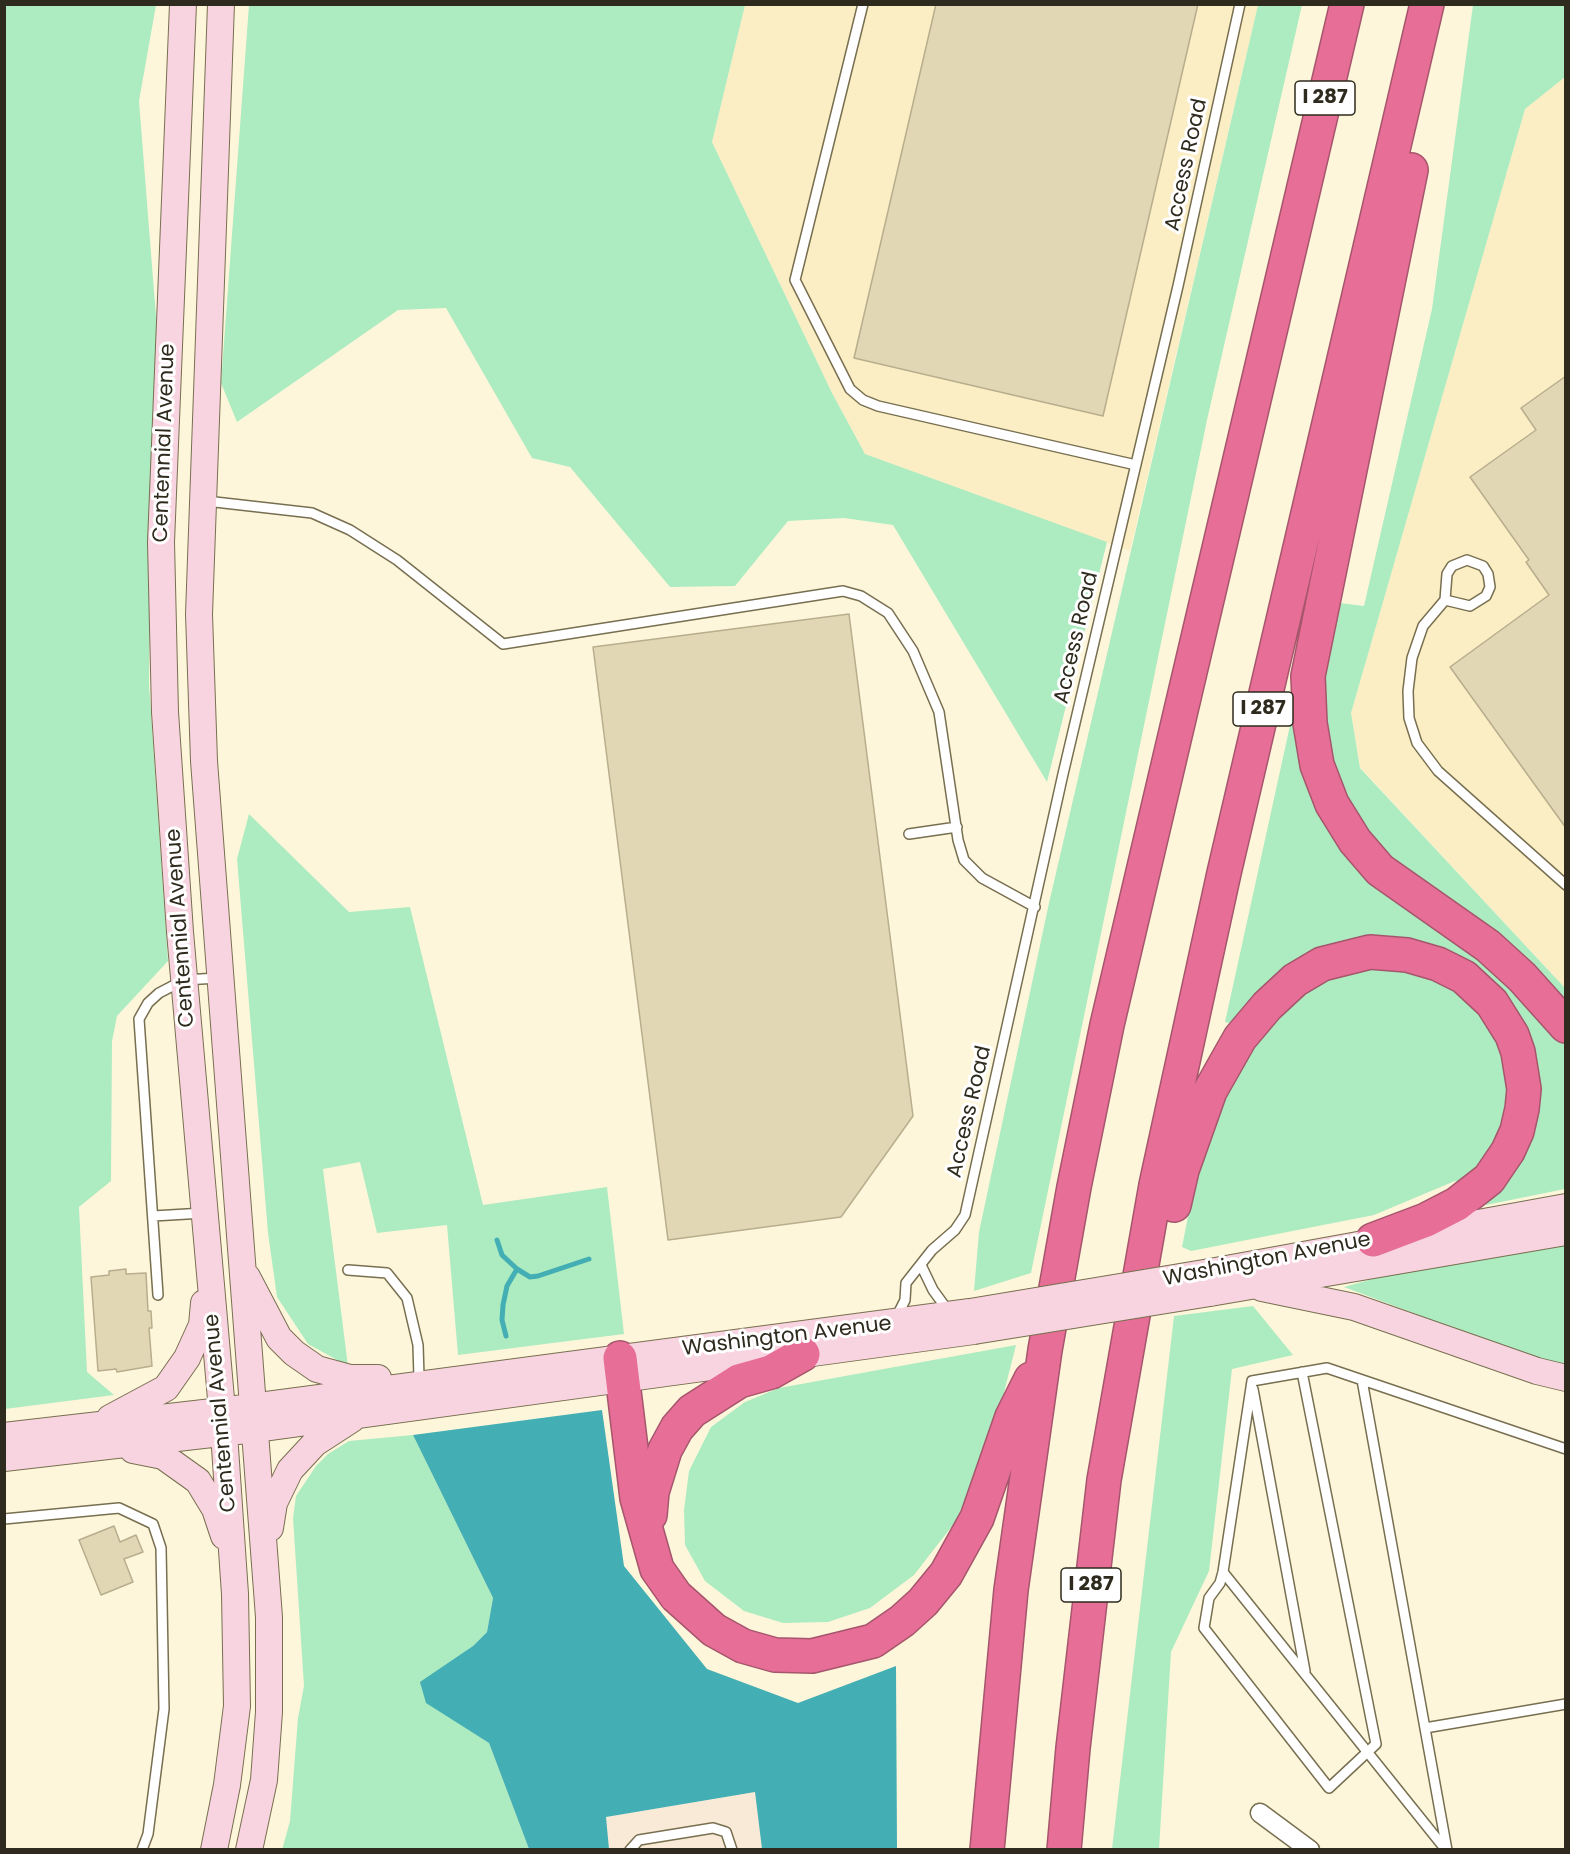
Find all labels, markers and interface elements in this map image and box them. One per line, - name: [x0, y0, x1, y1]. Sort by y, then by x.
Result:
- road number: I 287: [1295, 81, 1355, 115]
- street label: Access Road: [1161, 96, 1213, 234]
- street label: Centennial Avenue: [149, 343, 181, 543]
- street label: Access Road: [1050, 569, 1104, 707]
- road number: I 287: [1233, 692, 1293, 726]
- street label: Centennial Avenue: [161, 828, 201, 1028]
- street label: Access Road: [943, 1043, 997, 1181]
- street label: Washington Avenue: [1161, 1228, 1373, 1292]
- street label: Washington Avenue: [681, 1312, 893, 1362]
- street label: Centennial Avenue: [200, 1313, 242, 1513]
- road number: I 287: [1061, 1568, 1121, 1602]

